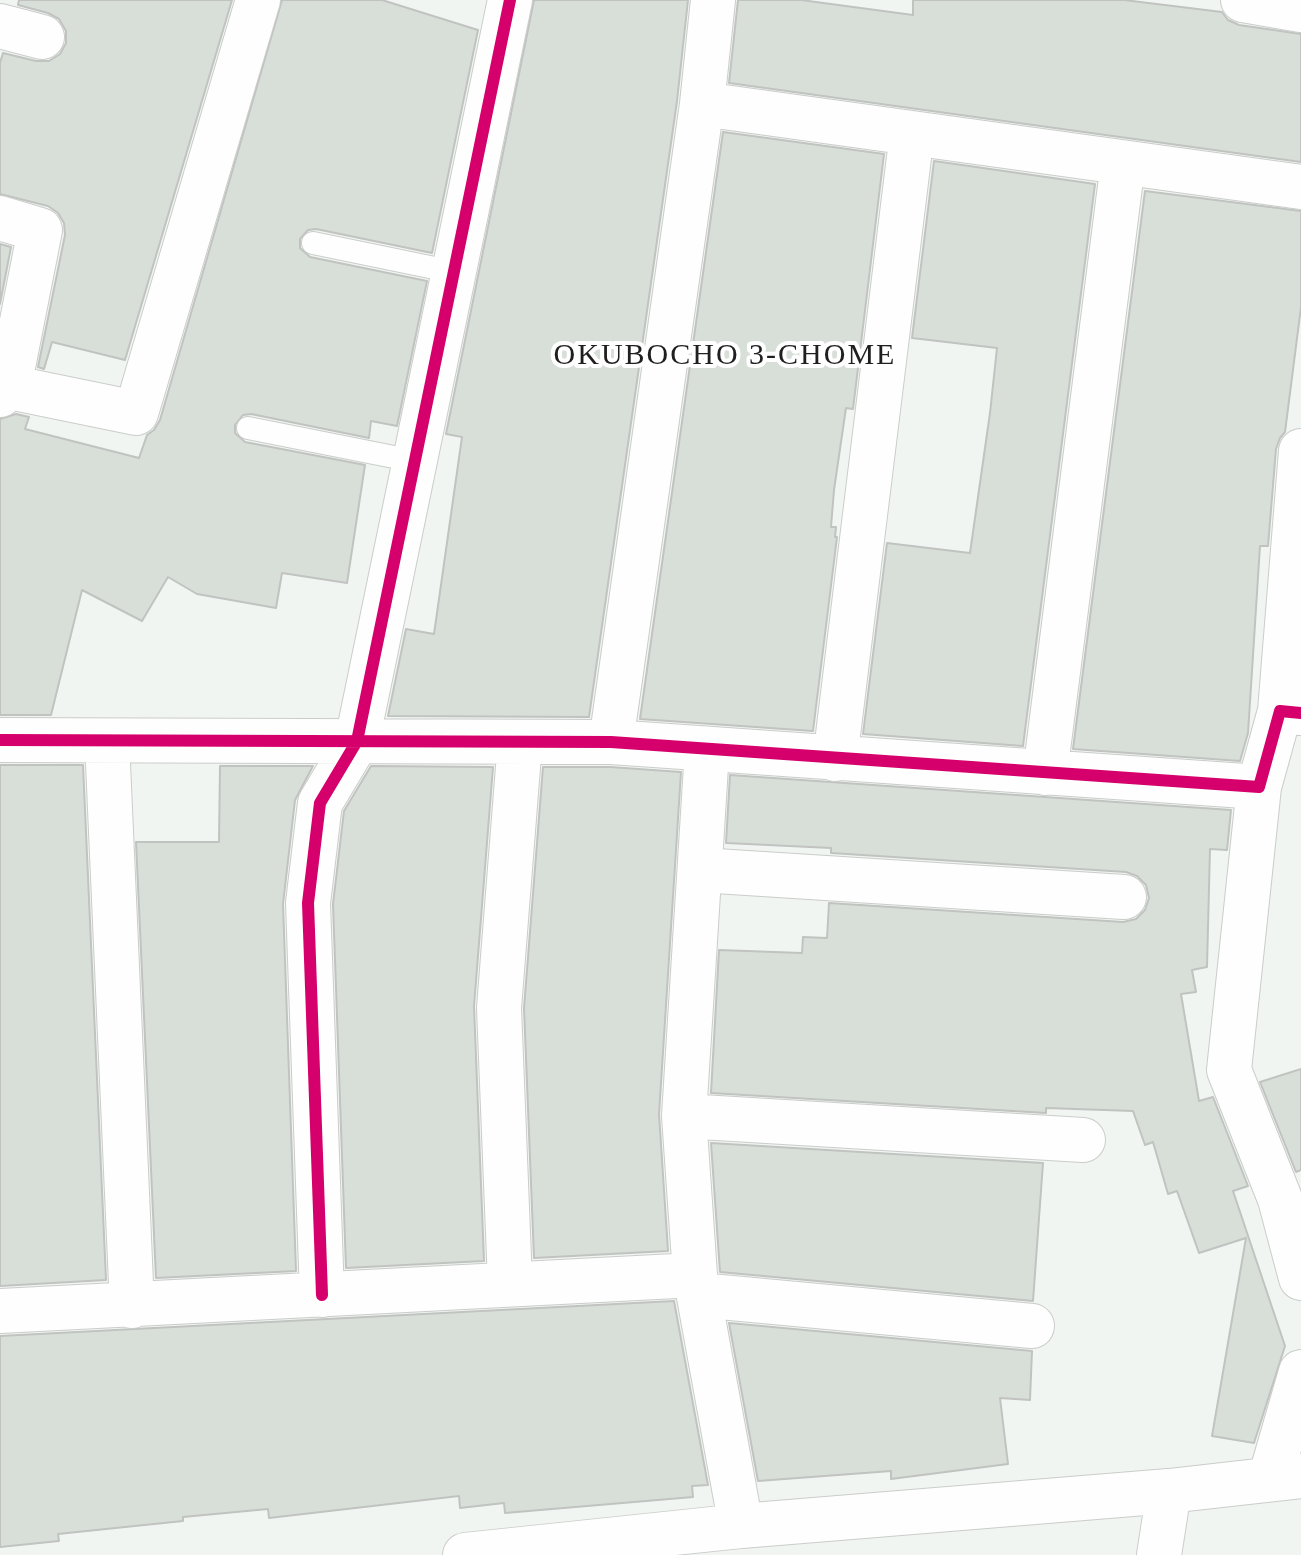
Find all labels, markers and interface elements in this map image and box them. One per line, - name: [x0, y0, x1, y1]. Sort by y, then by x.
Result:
- district label: OKUBOCHO 3-CHOME: [556, 338, 894, 374]

